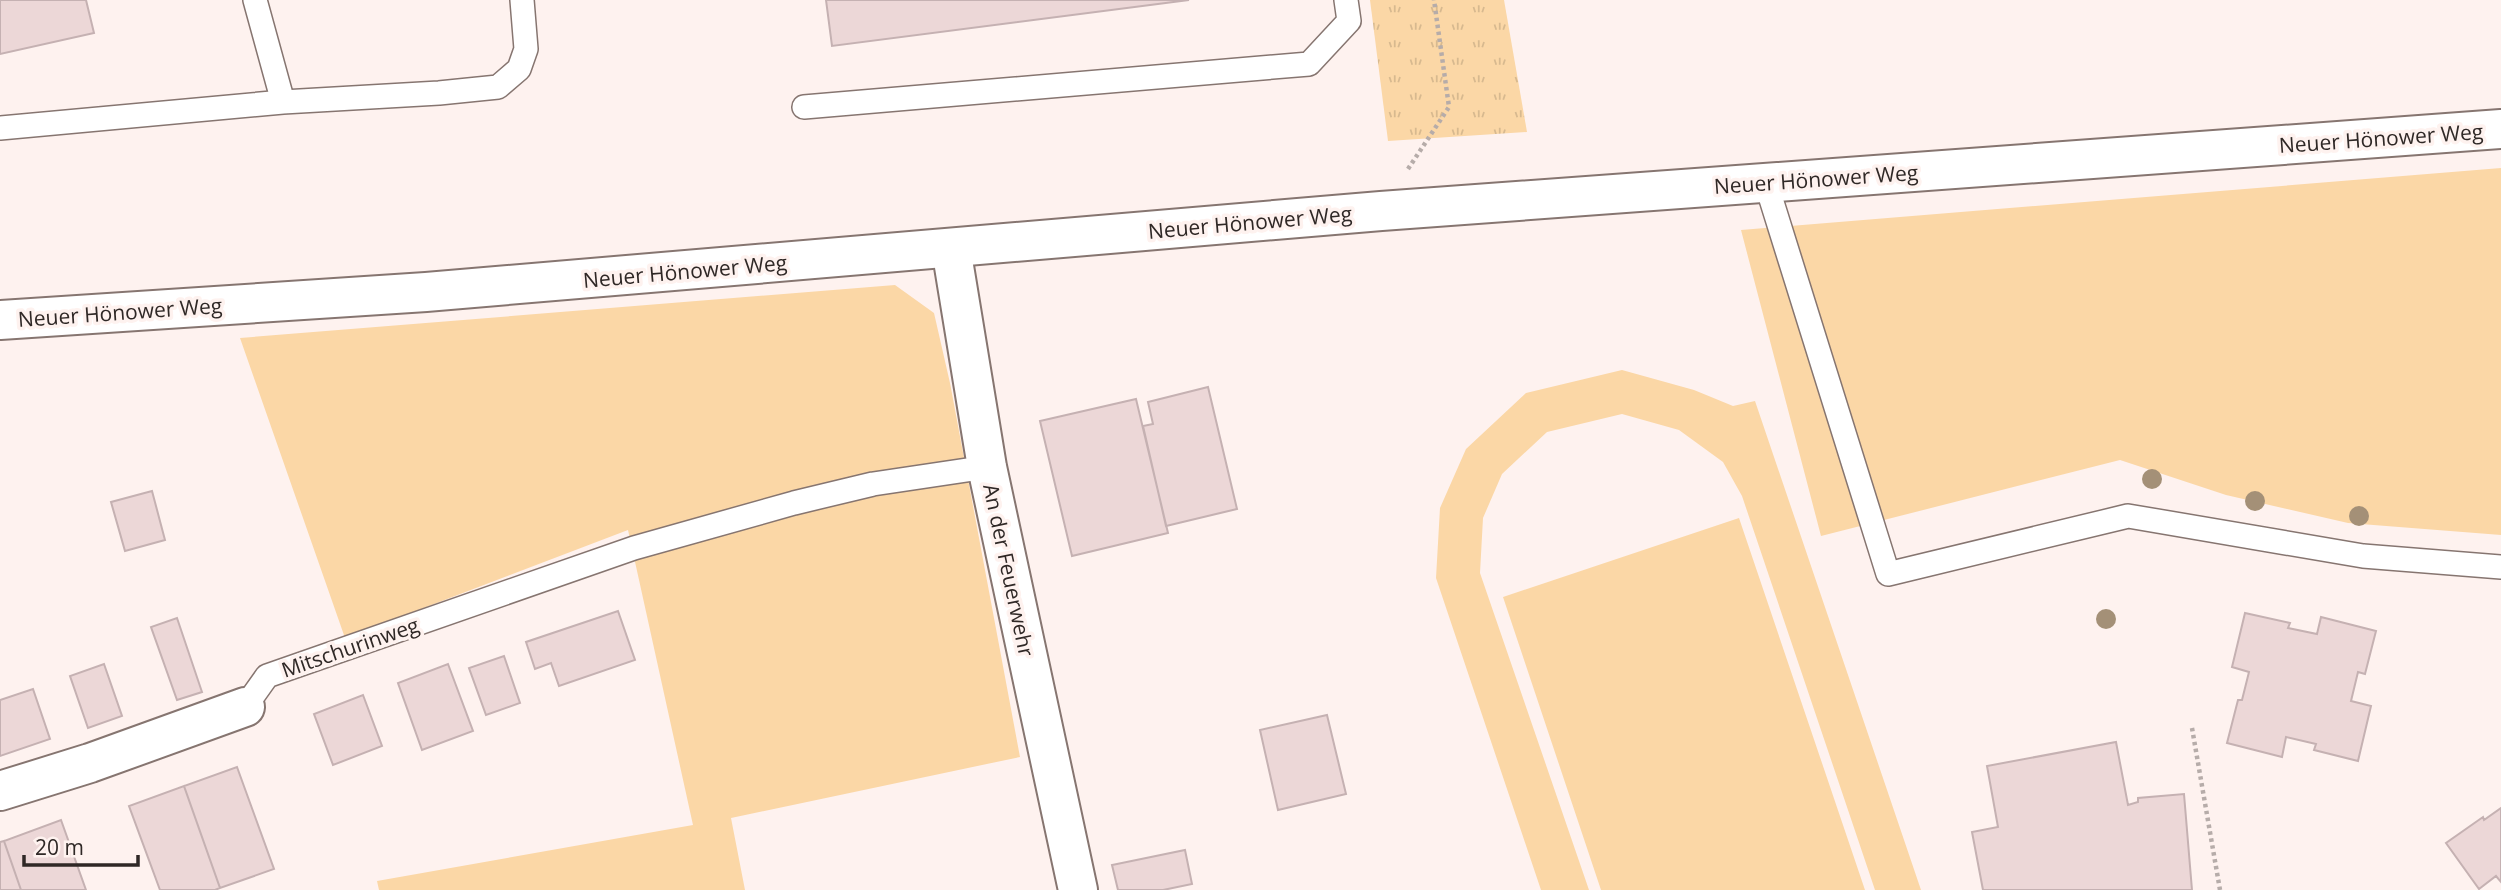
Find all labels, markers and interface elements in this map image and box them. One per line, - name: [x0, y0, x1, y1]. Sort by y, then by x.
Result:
- street label: Neuer Hönower Weg: [2278, 117, 2484, 159]
- street label: Neuer Hönower Weg: [1713, 158, 1919, 200]
- street label: Neuer Hönower Weg: [1147, 199, 1353, 245]
- street label: Neuer Hönower Weg: [582, 248, 788, 294]
- street label: Neuer Hönower Weg: [17, 291, 223, 333]
- street label: An der Feuerwehr: [977, 481, 1041, 659]
- street label: Mitschurinweg: [277, 610, 423, 684]
- scale bar: [24, 824, 138, 868]
- text: 20 m: [35, 833, 84, 861]

